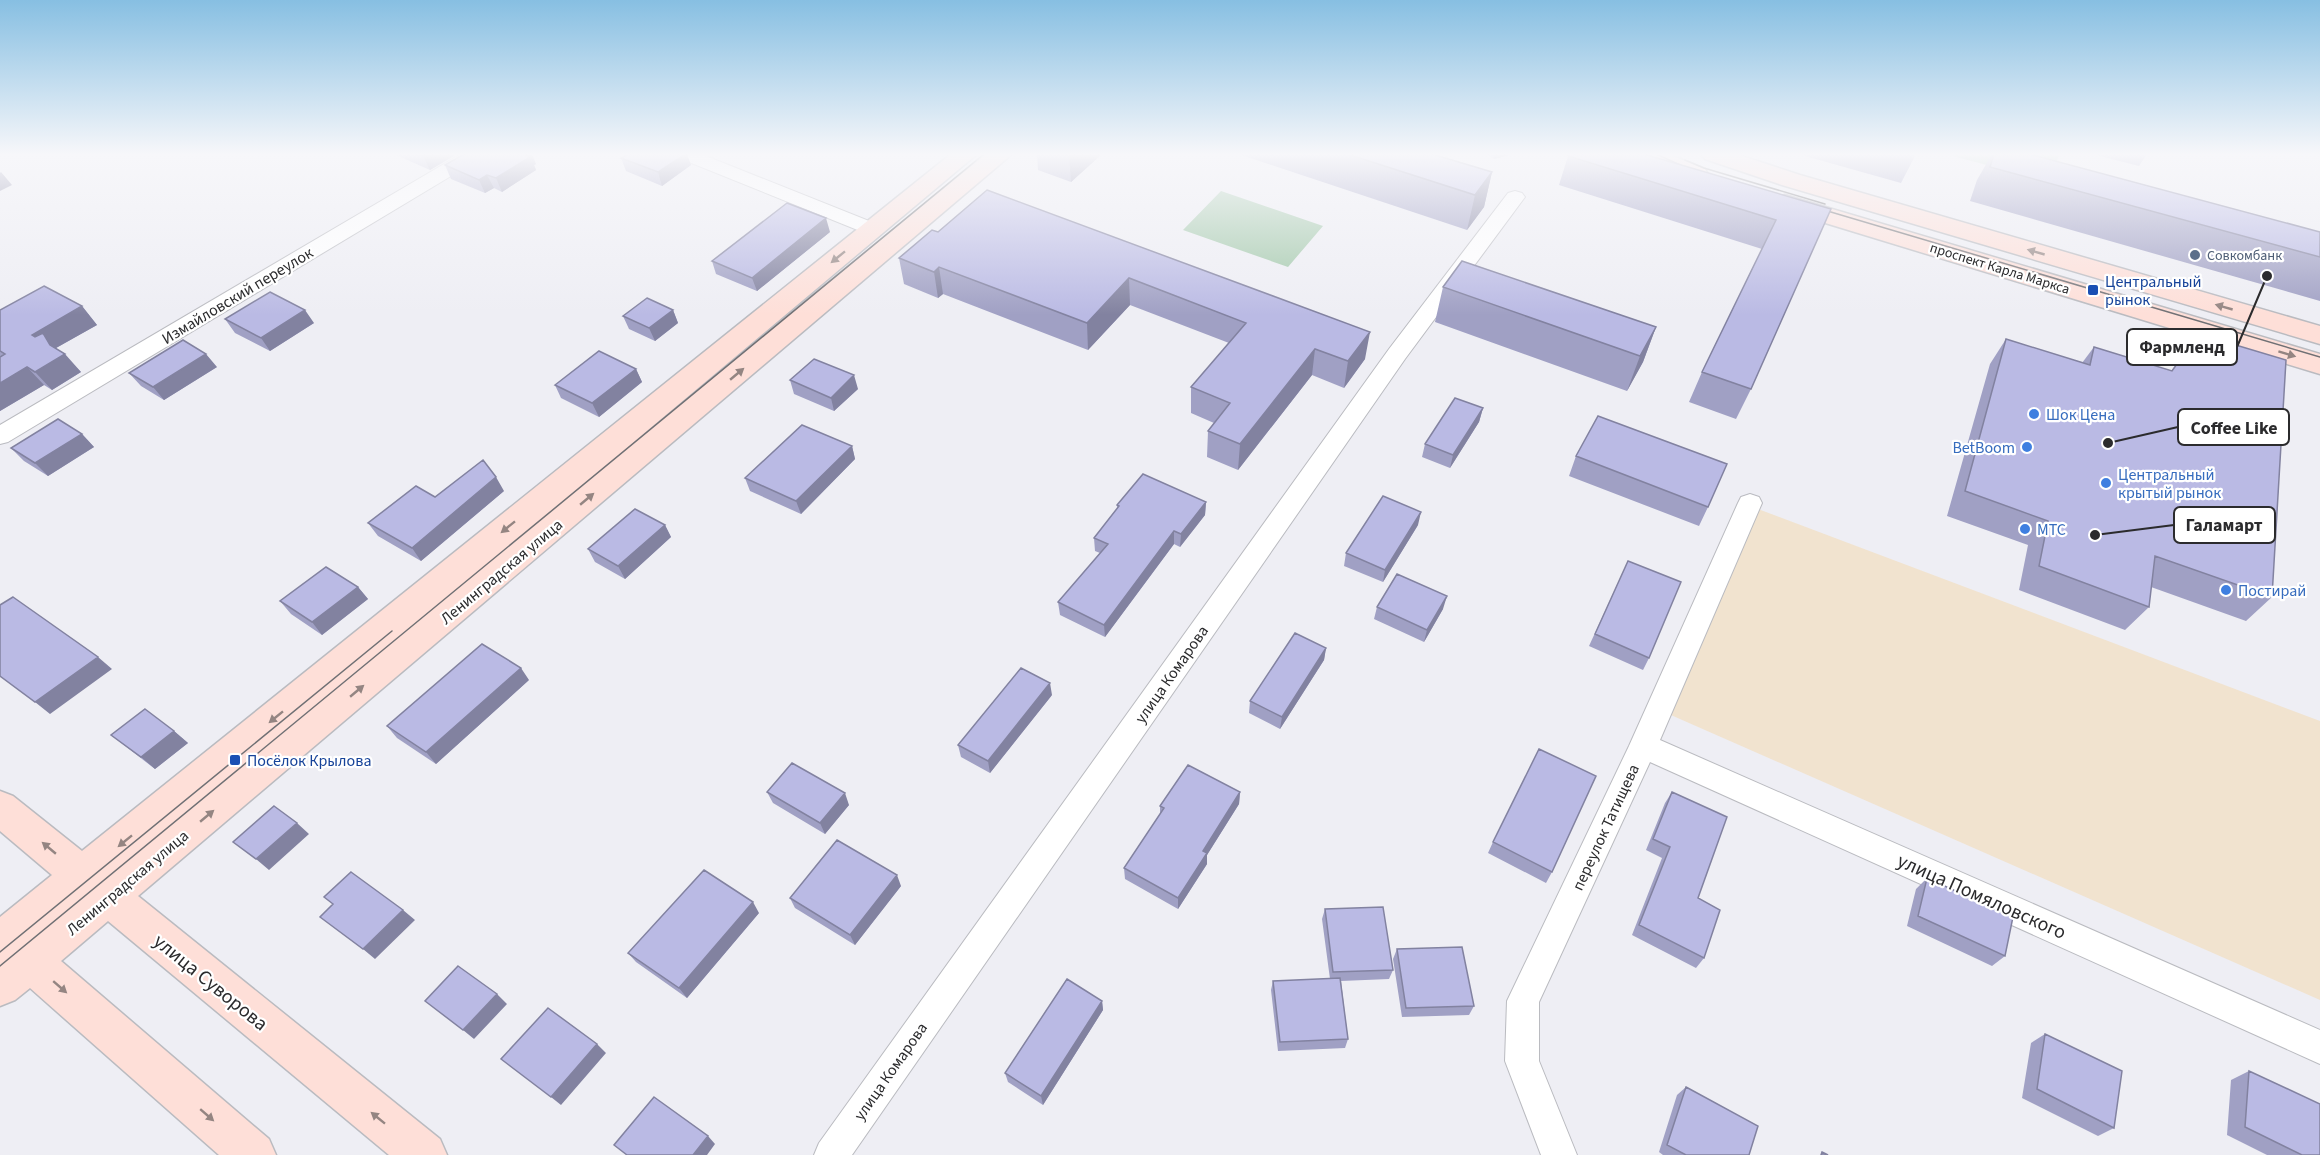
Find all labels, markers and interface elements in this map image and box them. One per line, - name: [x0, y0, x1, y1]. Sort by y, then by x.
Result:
- street label: проспект Карла Маркса: [1927, 238, 2072, 300]
- street label: Измайловский переулок: [158, 242, 317, 350]
- place label: Совкомбанк: [2207, 246, 2282, 266]
- one-way arrow: [2027, 247, 2045, 256]
- marker: Совкомбанк: [2188, 248, 2202, 262]
- one-way arrow: [830, 250, 846, 263]
- place label: Центральный рынок: [2105, 271, 2202, 311]
- marker: Центральный рынок: [2086, 283, 2100, 297]
- one-way arrow: [2214, 302, 2232, 311]
- callout: Фармленд: [2127, 329, 2237, 365]
- text: Фармленд: [2139, 335, 2225, 360]
- one-way arrow: [2278, 350, 2296, 359]
- one-way arrow: [729, 367, 745, 380]
- place label: Шок Цена: [2046, 404, 2115, 426]
- marker: Шок Цена: [2027, 407, 2041, 421]
- callout: Coffee Like: [2178, 409, 2289, 445]
- text: Coffee Like: [2190, 416, 2278, 441]
- place label: BetBoom: [1952, 437, 2015, 459]
- marker: BetBoom: [2020, 440, 2034, 454]
- place label: Центральный крытый рынок: [2118, 464, 2221, 504]
- marker: Центральный крытый рынок: [2099, 476, 2113, 490]
- one-way arrow: [579, 492, 595, 505]
- callout: Галамарт: [2174, 507, 2275, 543]
- text: Галамарт: [2185, 513, 2263, 538]
- street label: Ленинградская улица: [436, 514, 567, 629]
- place label: МТС: [2037, 519, 2066, 541]
- one-way arrow: [500, 521, 516, 534]
- marker: МТС: [2018, 522, 2032, 536]
- place label: Постирай: [2238, 580, 2306, 602]
- marker: Постирай: [2219, 583, 2233, 597]
- street label: улица Комарова: [1130, 621, 1214, 728]
- one-way arrow: [349, 684, 365, 697]
- one-way arrow: [268, 711, 284, 724]
- place label: Посёлок Крылова: [247, 750, 371, 772]
- marker: Посёлок Крылова: [228, 753, 242, 767]
- street label: переулок Татищева: [1567, 761, 1645, 894]
- one-way arrow: [199, 809, 215, 822]
- street label: Ленинградская улица: [62, 825, 193, 940]
- one-way arrow: [118, 834, 133, 847]
- one-way arrow: [41, 842, 57, 855]
- street label: улица Помяловского: [1893, 847, 2071, 947]
- street label: улица Суворова: [147, 928, 274, 1038]
- one-way arrow: [52, 980, 67, 993]
- street label: улица Комарова: [849, 1018, 933, 1125]
- one-way arrow: [199, 1108, 214, 1121]
- one-way arrow: [371, 1112, 386, 1125]

